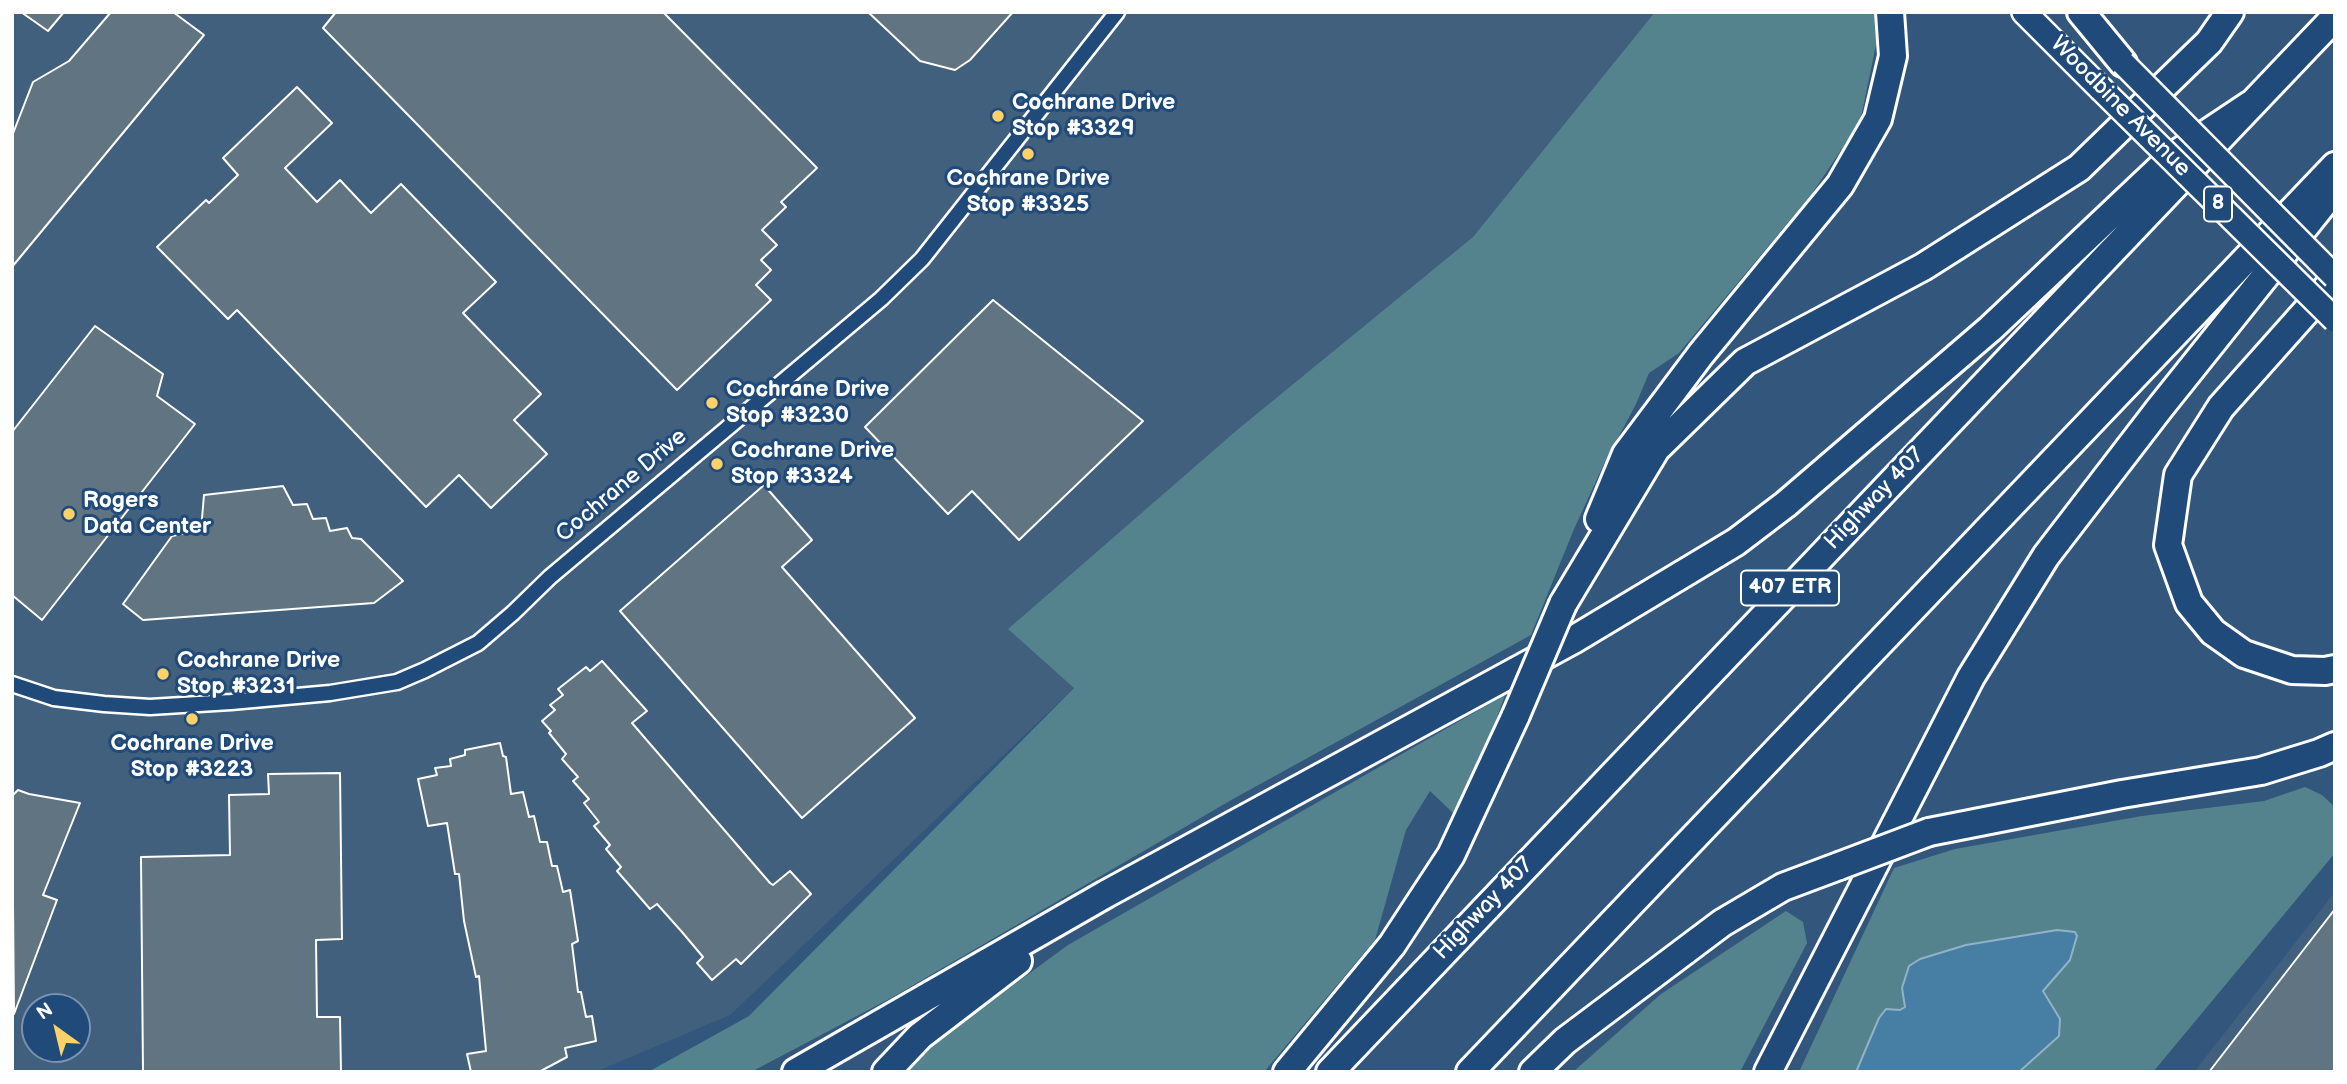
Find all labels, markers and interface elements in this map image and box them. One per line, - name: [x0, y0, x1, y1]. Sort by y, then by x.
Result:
- street label: Woodbine Avenue: [2044, 31, 2196, 183]
- place label: Cochrane Drive Stop #3329: [1012, 89, 1175, 143]
- marker: Cochrane Drive Stop #3329: [990, 108, 1006, 124]
- marker: Cochrane Drive Stop #3325: [1020, 146, 1036, 162]
- place label: Cochrane Drive Stop #3325: [946, 165, 1110, 219]
- road number: 8: [2204, 186, 2232, 222]
- place label: Cochrane Drive Stop #3230: [726, 376, 889, 430]
- marker: Cochrane Drive Stop #3230: [704, 395, 720, 411]
- street label: Cochrane Drive: [551, 423, 693, 549]
- place label: Cochrane Drive Stop #3324: [731, 437, 894, 491]
- street label: Highway 407: [1819, 442, 1931, 556]
- marker: Cochrane Drive Stop #3324: [709, 456, 725, 472]
- place label: Rogers Data Center: [83, 487, 211, 541]
- marker: Rogers Data Center: [61, 506, 77, 522]
- road number: 407 ETR: [1741, 570, 1839, 606]
- place label: Cochrane Drive Stop #3231: [177, 647, 340, 701]
- marker: Cochrane Drive Stop #3231: [155, 666, 171, 682]
- marker: Cochrane Drive Stop #3223: [184, 711, 200, 727]
- place label: Cochrane Drive Stop #3223: [110, 730, 274, 784]
- street label: Highway 407: [1428, 852, 1540, 966]
- north arrow: [21, 993, 91, 1063]
- text: N: [33, 998, 57, 1025]

